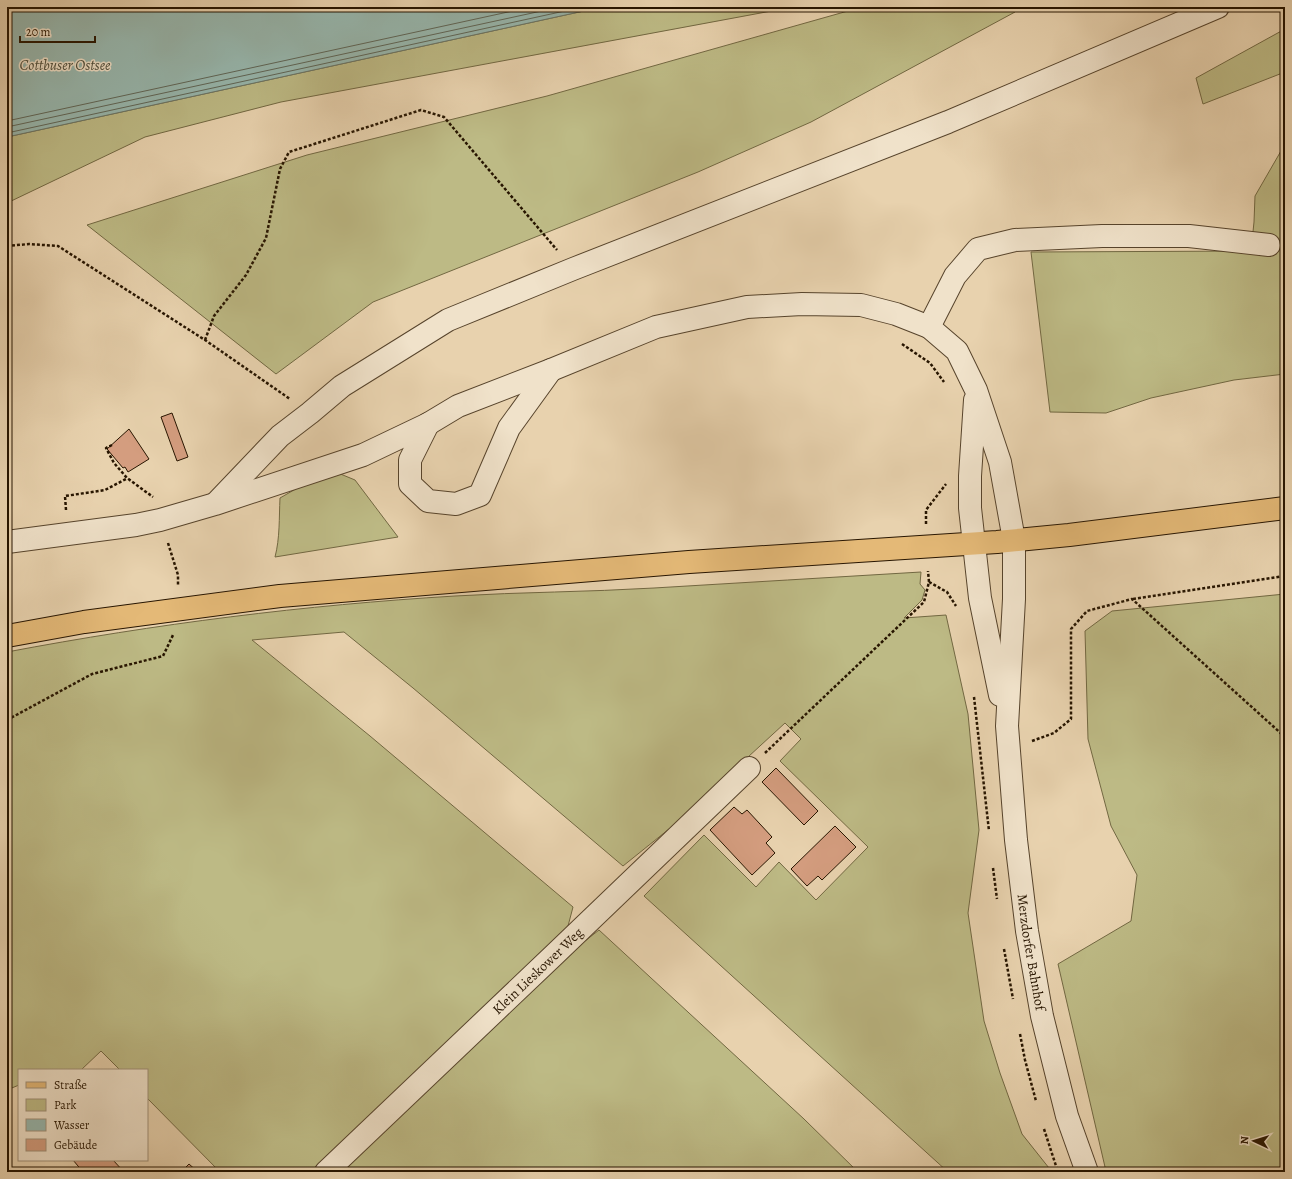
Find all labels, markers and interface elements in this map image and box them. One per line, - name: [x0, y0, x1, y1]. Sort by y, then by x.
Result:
- scale bar: [20, 18, 95, 44]
- text: 20 m: [26, 24, 50, 40]
- water label: Cottbuser Ostsee: [20, 55, 111, 75]
- street label: Merzdorfer Bahnhof: [1013, 893, 1051, 1014]
- street label: Klein Lieskower Weg: [488, 923, 587, 1018]
- legend: [18, 1069, 148, 1161]
- text: Straße: [54, 1077, 87, 1093]
- text: Park: [54, 1097, 77, 1113]
- text: Wasser: [53, 1117, 90, 1133]
- north arrow: [1234, 1121, 1274, 1161]
- text: N: [1237, 1136, 1252, 1145]
- text: Gebäude: [54, 1137, 97, 1153]

